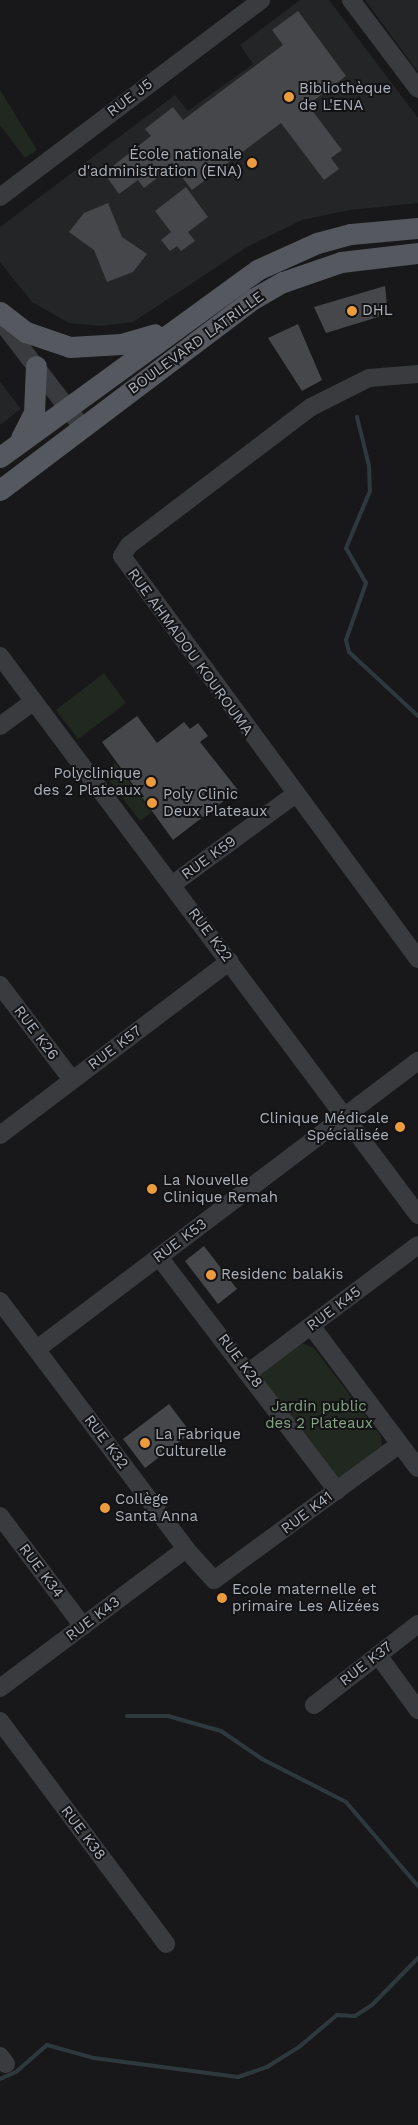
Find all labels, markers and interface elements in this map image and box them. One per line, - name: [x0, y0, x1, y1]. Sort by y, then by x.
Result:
- street label: RUE J5: [104, 75, 156, 121]
- place label: Bibliothèque de L'ENA: [299, 79, 391, 114]
- marker: Bibliothèque de L'ENA: [283, 91, 295, 103]
- place label: École nationale d'administration (ENA): [77, 145, 242, 180]
- marker: École nationale d'administration (ENA): [246, 157, 258, 169]
- street label: BOULEVARD LATRILLE: [125, 288, 267, 398]
- place label: DHL: [362, 302, 393, 320]
- marker: DHL: [346, 305, 358, 317]
- street label: RUE AHMADOU KOUROUMA: [123, 565, 257, 739]
- place label: Polyclinique des 2 Plateaux: [33, 764, 141, 799]
- marker: Polyclinique des 2 Plateaux: [145, 776, 157, 788]
- place label: Poly Clinic Deux Plateaux: [163, 785, 267, 820]
- marker: Poly Clinic Deux Plateaux: [145, 796, 159, 810]
- street label: RUE K59: [178, 832, 240, 884]
- street label: RUE K22: [184, 905, 236, 965]
- street label: RUE K26: [10, 1002, 62, 1064]
- street label: RUE K57: [85, 1022, 145, 1074]
- place label: Clinique Médicale Spécialisée: [260, 1109, 389, 1144]
- marker: Clinique Médicale Spécialisée: [393, 1120, 407, 1134]
- place label: La Nouvelle Clinique Remah: [163, 1171, 278, 1206]
- marker: La Nouvelle Clinique Remah: [145, 1182, 159, 1196]
- street label: RUE K53: [150, 1215, 210, 1267]
- place label: Residenc balakis: [221, 1266, 344, 1284]
- marker: Residenc balakis: [205, 1269, 217, 1281]
- street label: RUE K45: [304, 1283, 364, 1335]
- street label: RUE K28: [214, 1330, 266, 1392]
- park label: Jardin public des 2 Plateaux: [265, 1397, 373, 1432]
- street label: RUE K32: [80, 1412, 132, 1472]
- place label: La Fabrique Culturelle: [155, 1425, 241, 1460]
- marker: La Fabrique Culturelle: [139, 1437, 151, 1449]
- street label: RUE K41: [278, 1488, 336, 1538]
- place label: Collège Santa Anna: [115, 1490, 199, 1525]
- marker: Collège Santa Anna: [99, 1502, 111, 1514]
- street label: RUE K34: [15, 1540, 67, 1602]
- place label: Ecole maternelle et primaire Les Alizées: [232, 1580, 380, 1615]
- marker: Ecole maternelle et primaire Les Alizées: [216, 1592, 228, 1604]
- street label: RUE K43: [63, 1593, 123, 1645]
- street label: RUE K37: [336, 1638, 396, 1690]
- street label: RUE K38: [57, 1802, 109, 1864]

